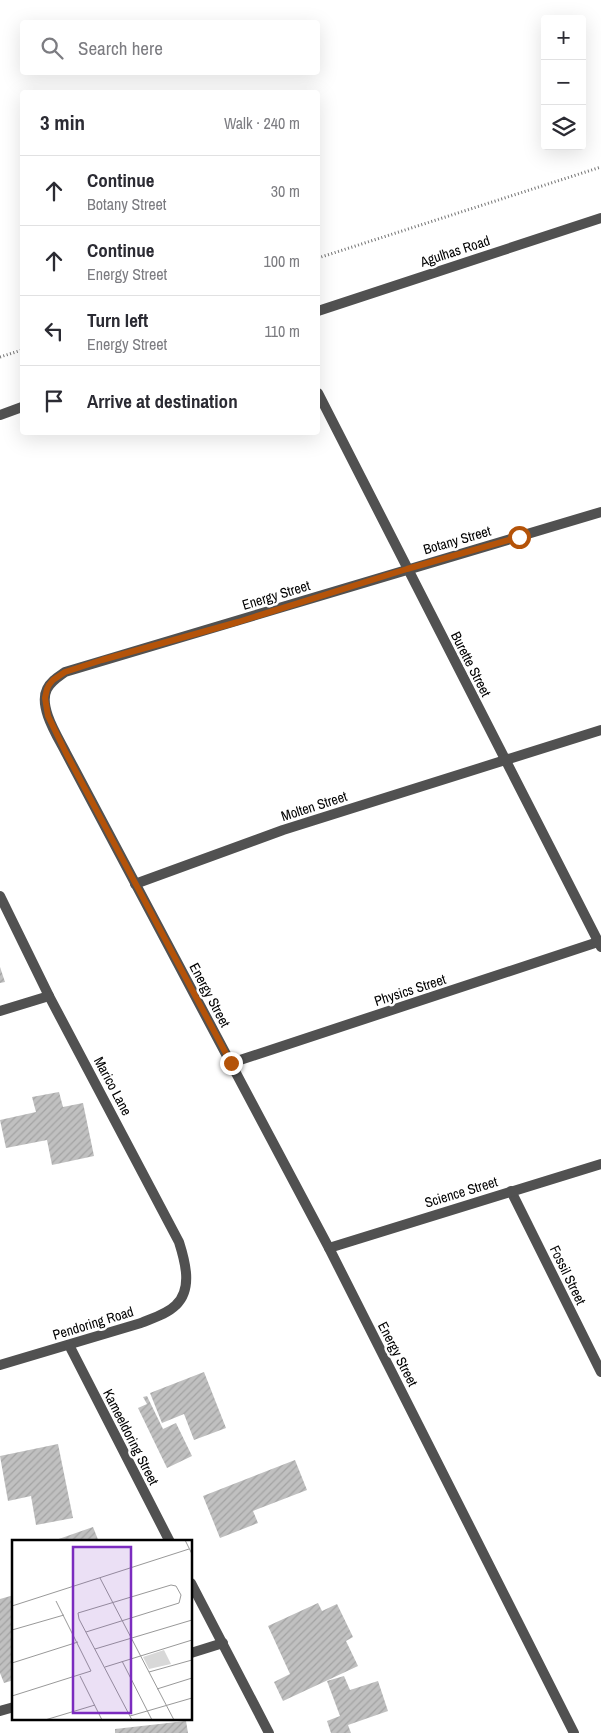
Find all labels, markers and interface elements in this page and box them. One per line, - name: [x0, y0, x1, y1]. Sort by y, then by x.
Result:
- map controls: [541, 15, 586, 150]
- button: +: [541, 15, 586, 60]
- search box: [20, 20, 320, 75]
- icon: search: [38, 34, 66, 62]
- text: Search here: [78, 35, 163, 61]
- button: −: [541, 60, 586, 105]
- button: layers: [541, 105, 586, 150]
- text: 3 min: [40, 108, 85, 137]
- text: Walk · 240 m: [224, 112, 300, 134]
- text: Continue: [87, 167, 155, 193]
- icon: ahead: [40, 177, 68, 205]
- text: 30 m: [271, 180, 300, 202]
- text: Botany Street: [87, 193, 167, 215]
- street label: Agulhas Road: [417, 231, 492, 271]
- text: Continue: [87, 237, 155, 263]
- icon: ahead: [40, 247, 68, 275]
- text: 100 m: [264, 250, 300, 272]
- text: Energy Street: [87, 263, 167, 285]
- text: Turn left: [87, 307, 148, 333]
- icon: left: [40, 317, 68, 345]
- text: 110 m: [264, 320, 300, 342]
- text: Energy Street: [87, 333, 167, 355]
- icon: arrive: [40, 387, 68, 415]
- text: Arrive at destination: [87, 388, 238, 414]
- street label: Botany Street: [421, 522, 493, 558]
- route start: [508, 526, 531, 549]
- street label: Energy Street: [240, 576, 312, 614]
- street label: Burette Street: [447, 628, 495, 700]
- street label: Molten Street: [279, 787, 349, 825]
- street label: Energy Street: [186, 960, 234, 1030]
- street label: Physics Street: [372, 970, 448, 1010]
- route end: [220, 1052, 243, 1075]
- street label: Marico Lane: [90, 1054, 136, 1118]
- street label: Science Street: [422, 1172, 500, 1212]
- street label: Fossil Street: [546, 1242, 590, 1308]
- street label: Pendoring Road: [50, 1302, 136, 1344]
- street label: Energy Street: [374, 1319, 422, 1389]
- street label: Kameeldoring Street: [99, 1386, 163, 1488]
- inset map: [12, 1540, 192, 1720]

